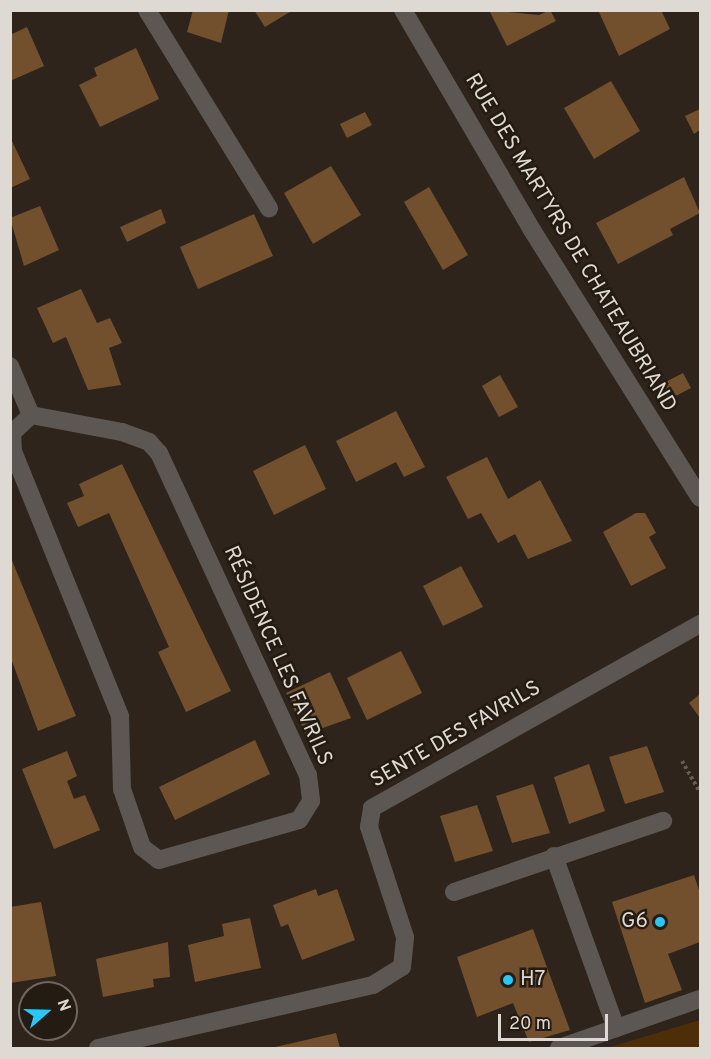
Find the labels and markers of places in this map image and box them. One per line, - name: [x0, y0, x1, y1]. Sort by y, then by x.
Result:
- place label: G6: [621, 909, 648, 935]
- marker: G6: [653, 915, 667, 929]
- place label: H7: [520, 967, 546, 993]
- marker: H7: [501, 973, 515, 987]

